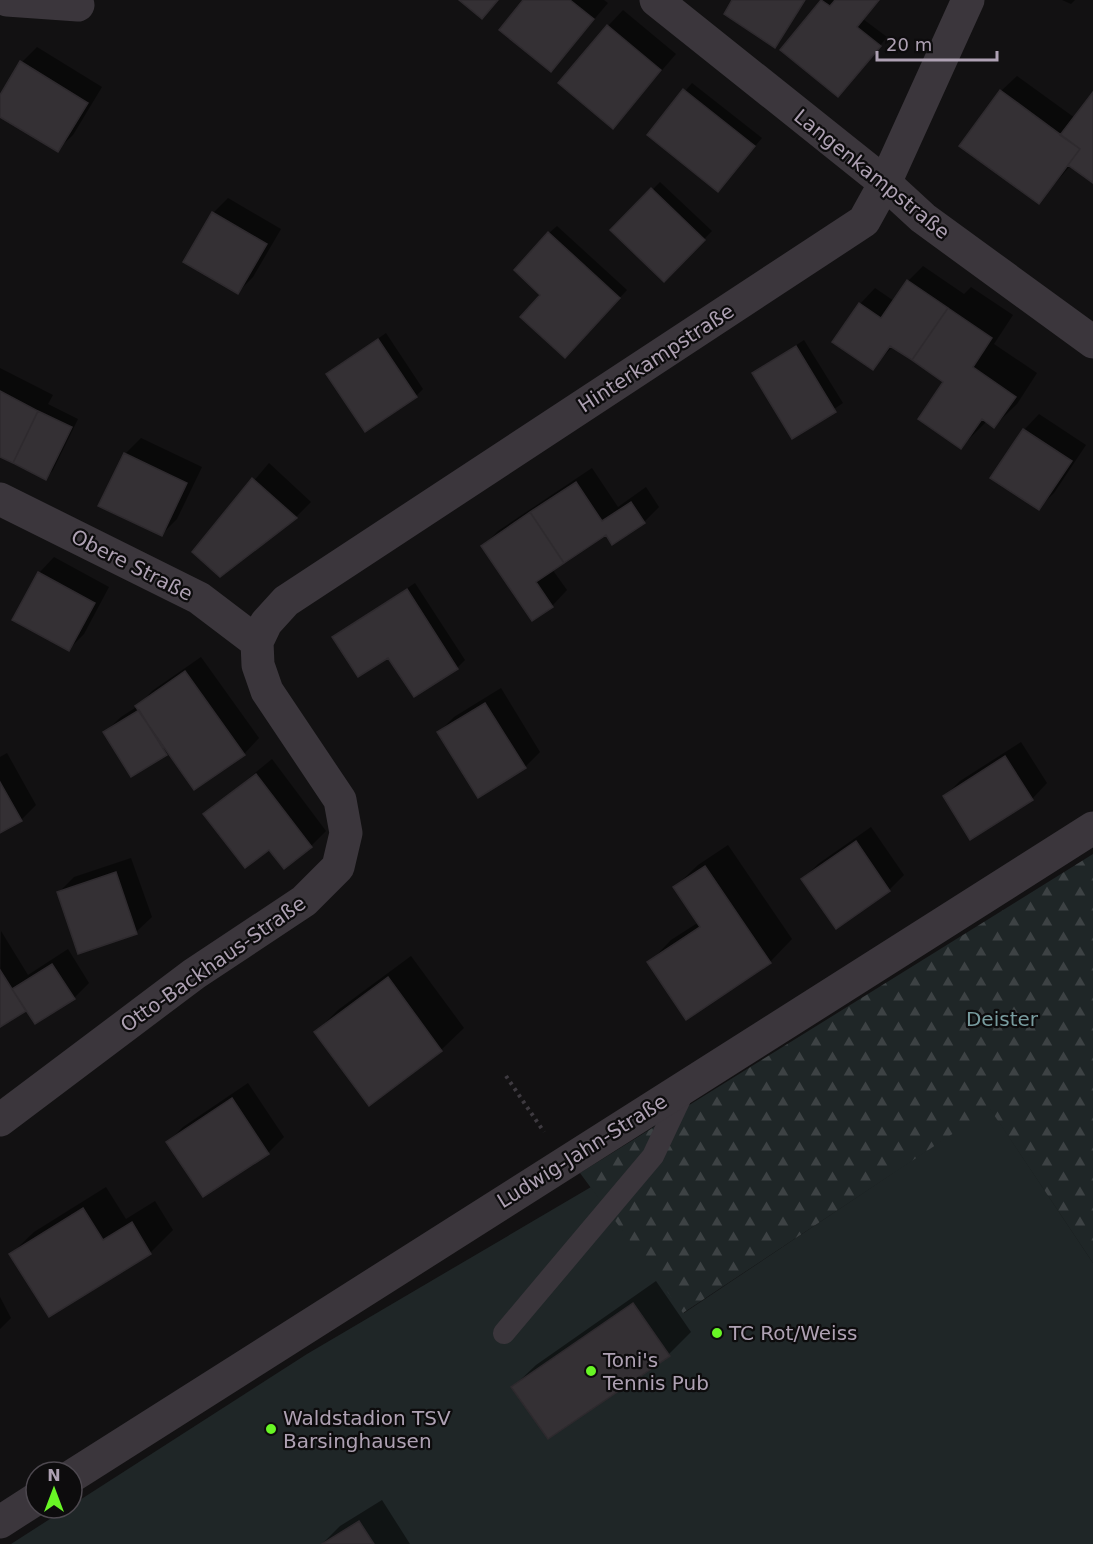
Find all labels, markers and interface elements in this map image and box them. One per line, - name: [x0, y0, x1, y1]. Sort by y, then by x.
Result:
- scale bar: [877, 24, 997, 62]
- text: 20 m: [886, 34, 932, 55]
- street label: Langenkampstraße: [789, 104, 955, 244]
- street label: Hinterkampstraße: [574, 299, 738, 417]
- street label: Obere Straße: [67, 524, 197, 606]
- street label: Otto-Backhaus-Straße: [116, 891, 310, 1037]
- park label: Deister: [966, 1007, 1039, 1031]
- street label: Ludwig-Jahn-Straße: [493, 1089, 671, 1213]
- place label: TC Rot/Weiss: [728, 1321, 858, 1345]
- marker: TC Rot/Weiss: [710, 1326, 724, 1340]
- place label: Toni's Tennis Pub: [602, 1348, 709, 1395]
- marker: Toni's Tennis Pub: [584, 1364, 598, 1378]
- place label: Waldstadion TSV Barsinghausen: [283, 1406, 451, 1453]
- marker: Waldstadion TSV Barsinghausen: [264, 1422, 278, 1436]
- north arrow: [24, 1460, 84, 1520]
- text: N: [47, 1466, 61, 1485]

